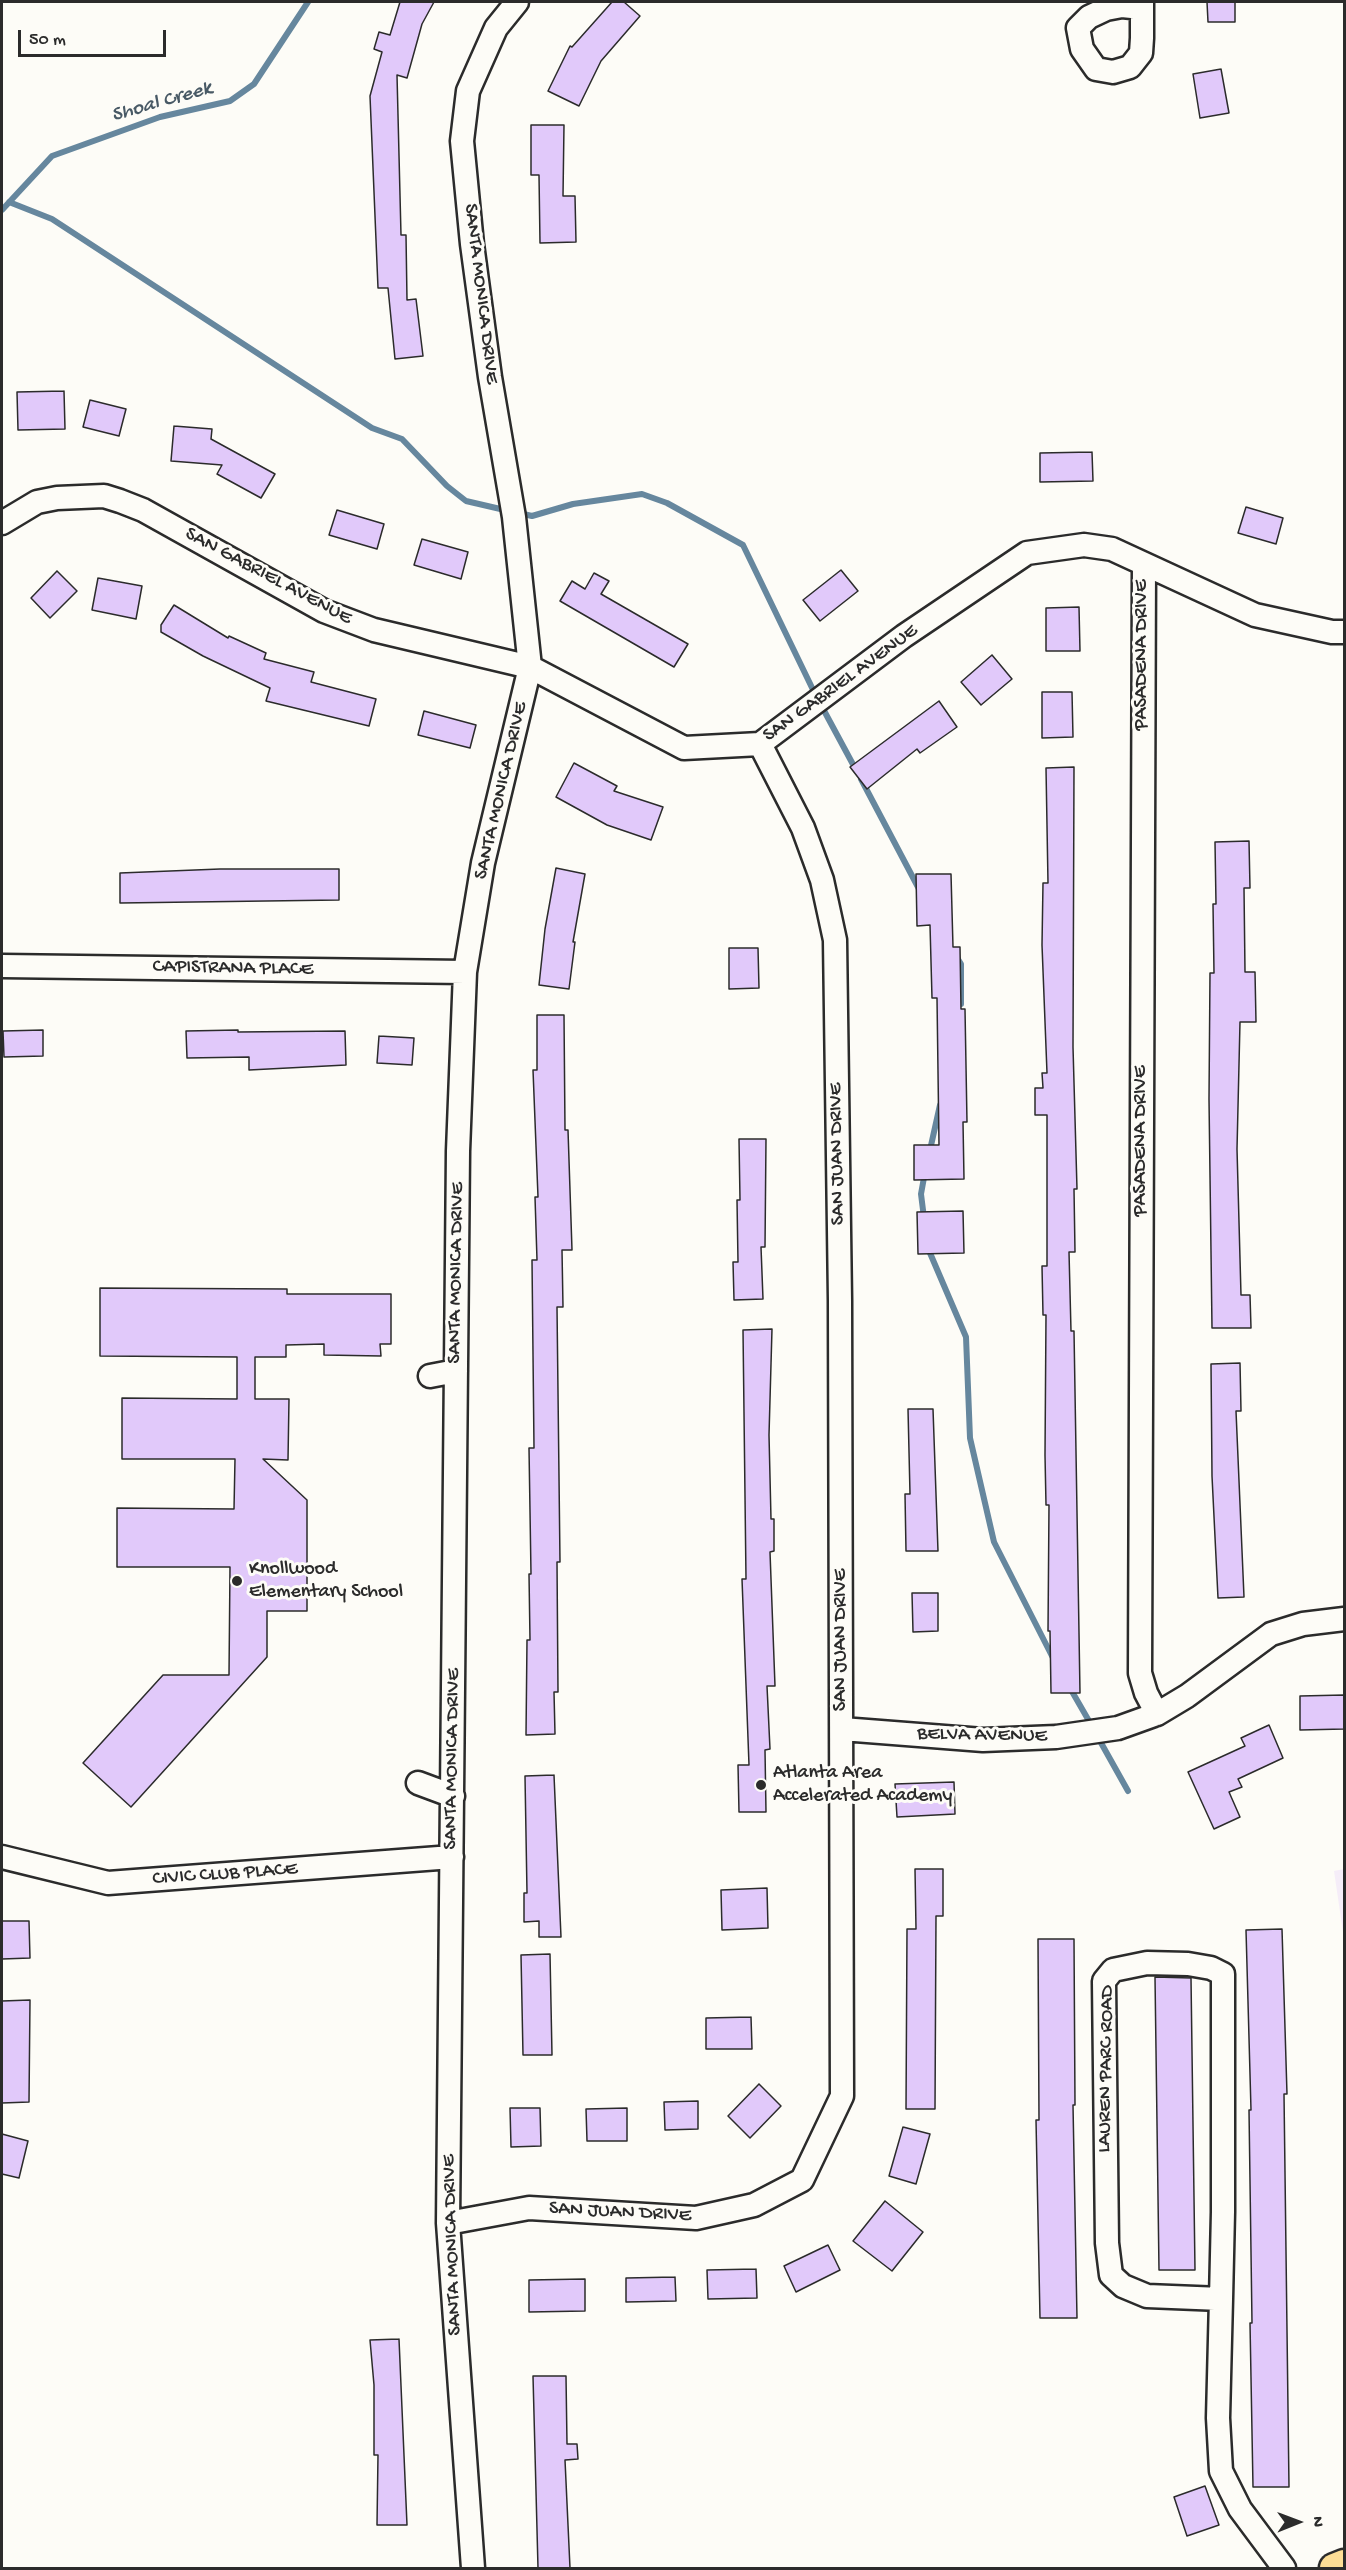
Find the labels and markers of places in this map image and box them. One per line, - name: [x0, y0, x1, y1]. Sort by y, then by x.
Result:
- place label: Knollwood Elementary School: [249, 1558, 403, 1605]
- marker: Knollwood Elementary School: [230, 1574, 244, 1588]
- place label: Atlanta Area Accelerated Academy: [773, 1762, 952, 1809]
- marker: Atlanta Area Accelerated Academy: [754, 1778, 768, 1792]

